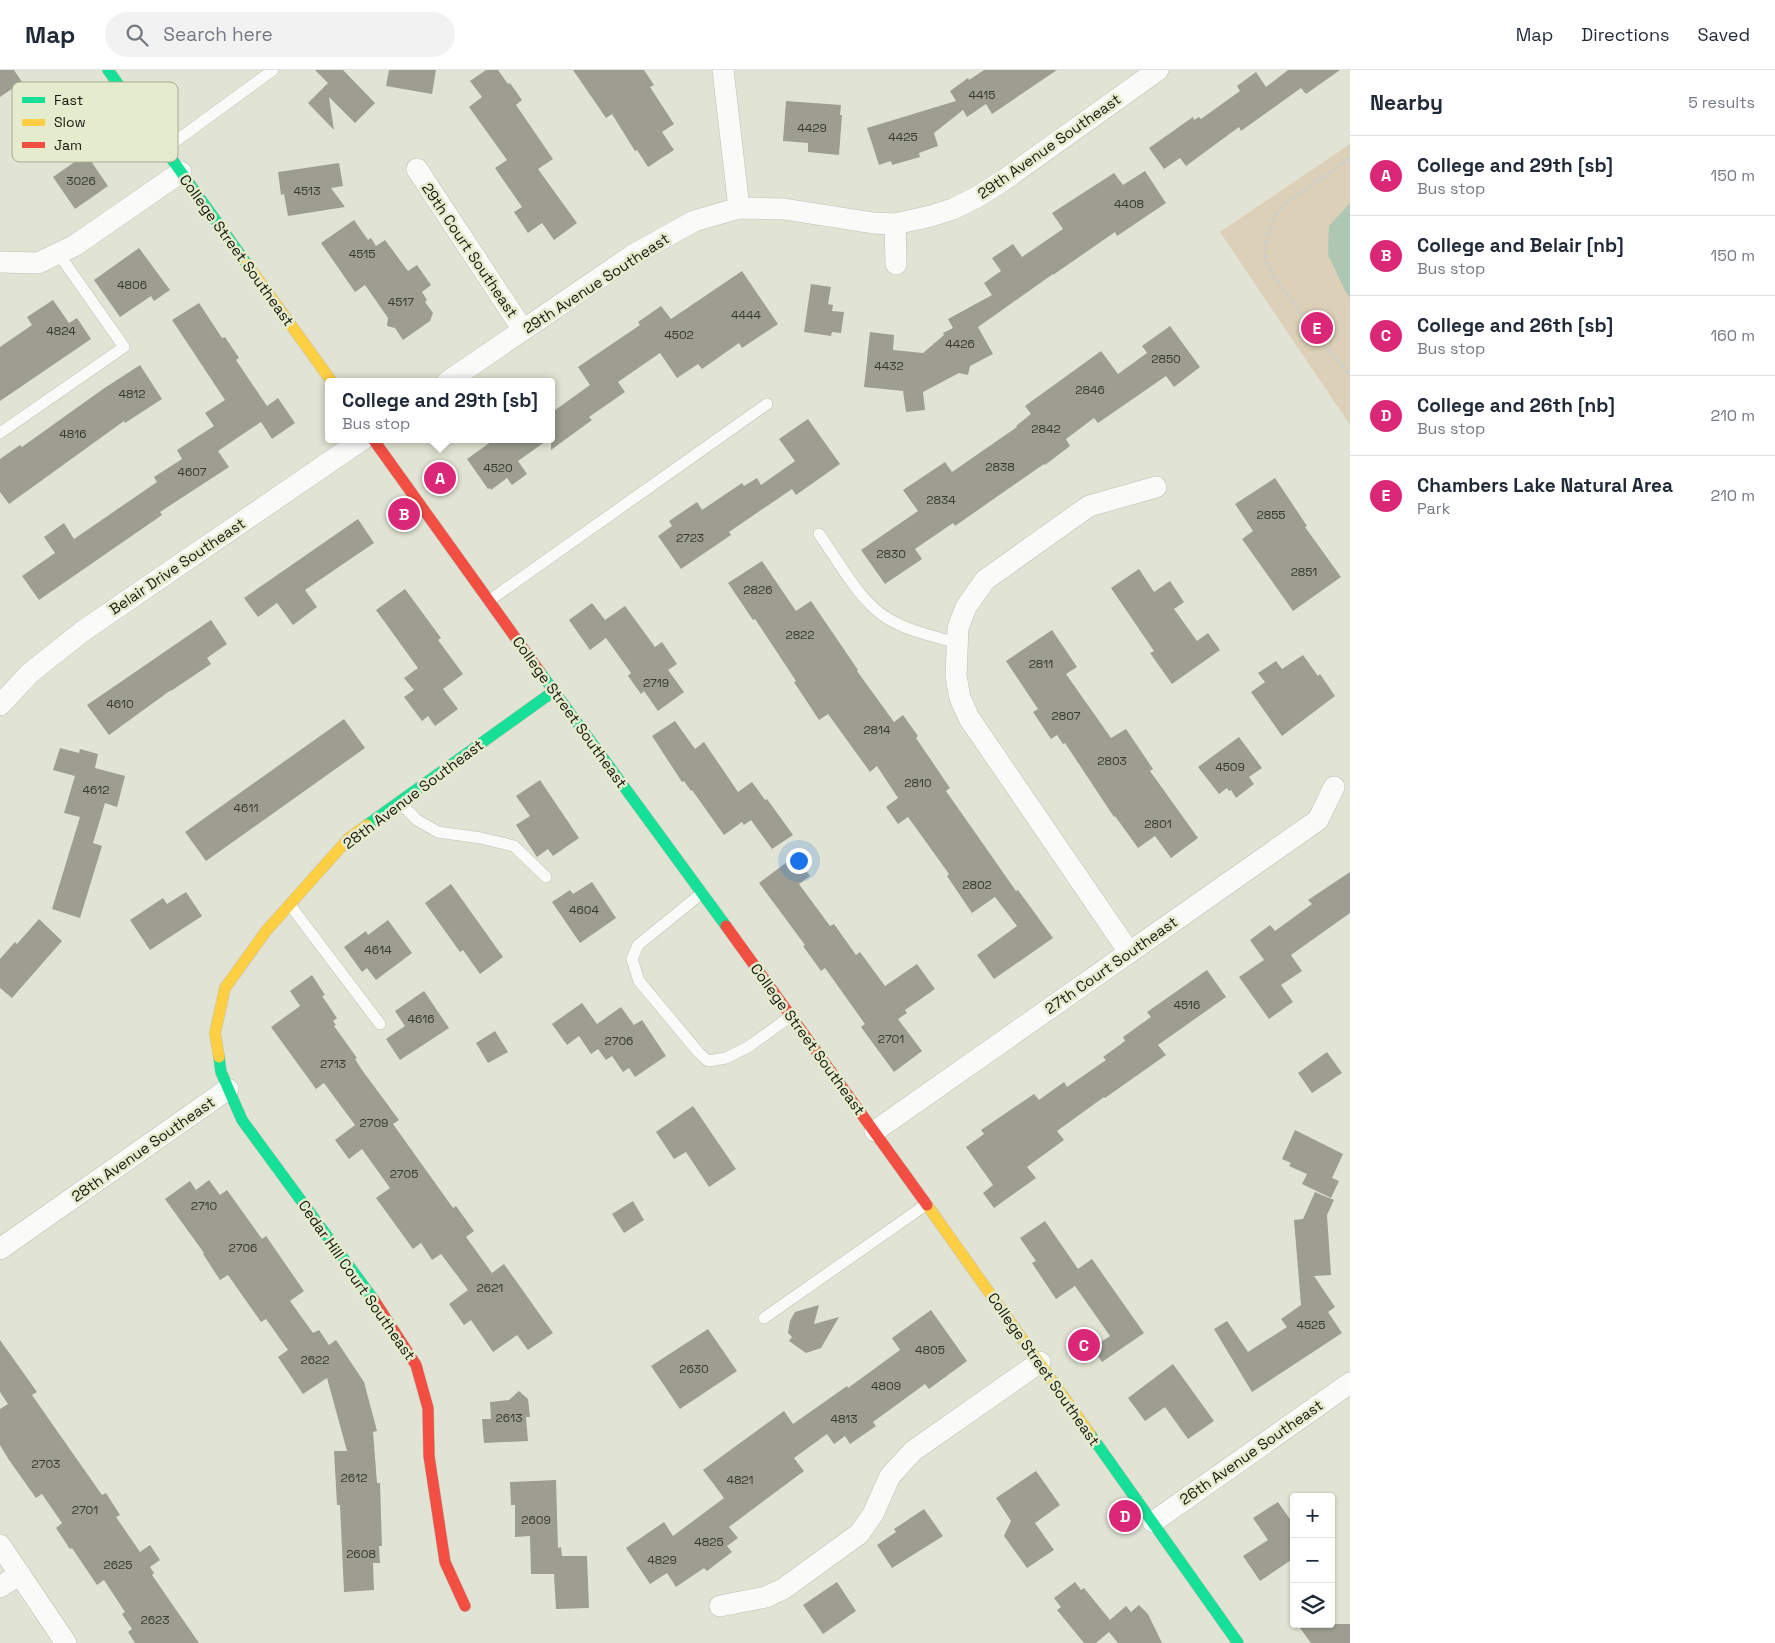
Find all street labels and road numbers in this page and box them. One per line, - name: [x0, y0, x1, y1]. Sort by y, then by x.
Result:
- street label: 29th Avenue Southeast: [974, 89, 1124, 203]
- street label: College Street Southeast: [176, 170, 299, 330]
- street label: 29th Court Southeast: [418, 179, 522, 321]
- street label: 29th Avenue Southeast: [519, 229, 673, 337]
- street label: Belair Drive Southeast: [105, 513, 249, 619]
- street label: College Street Southeast: [509, 632, 632, 792]
- street label: 28th Avenue Southeast: [339, 735, 487, 853]
- street label: 27th Court Southeast: [1041, 912, 1181, 1018]
- street label: College Street Southeast: [747, 959, 870, 1119]
- street label: 28th Avenue Southeast: [68, 1092, 218, 1206]
- street label: Cedar Hill Court Southeast: [294, 1196, 420, 1364]
- street label: College Street Southeast: [984, 1289, 1104, 1449]
- street label: 26th Avenue Southeast: [1176, 1395, 1326, 1509]

